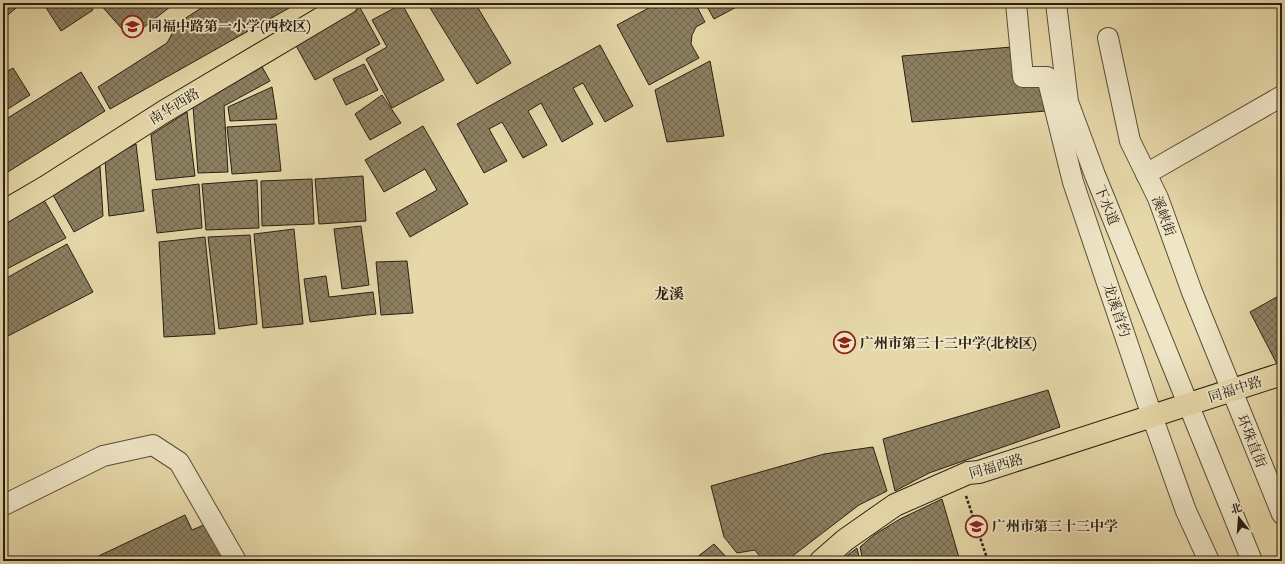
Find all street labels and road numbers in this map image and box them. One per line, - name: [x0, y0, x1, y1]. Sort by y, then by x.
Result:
- street label: 南华西路: [146, 85, 204, 131]
- street label: 下水道: [1088, 183, 1122, 229]
- street label: 溪峡街: [1145, 194, 1179, 240]
- street label: 龙溪首约: [1097, 281, 1134, 340]
- street label: 同福中路: [1206, 373, 1265, 409]
- street label: 环珠直街: [1230, 412, 1270, 471]
- street label: 同福西路: [967, 451, 1026, 485]

